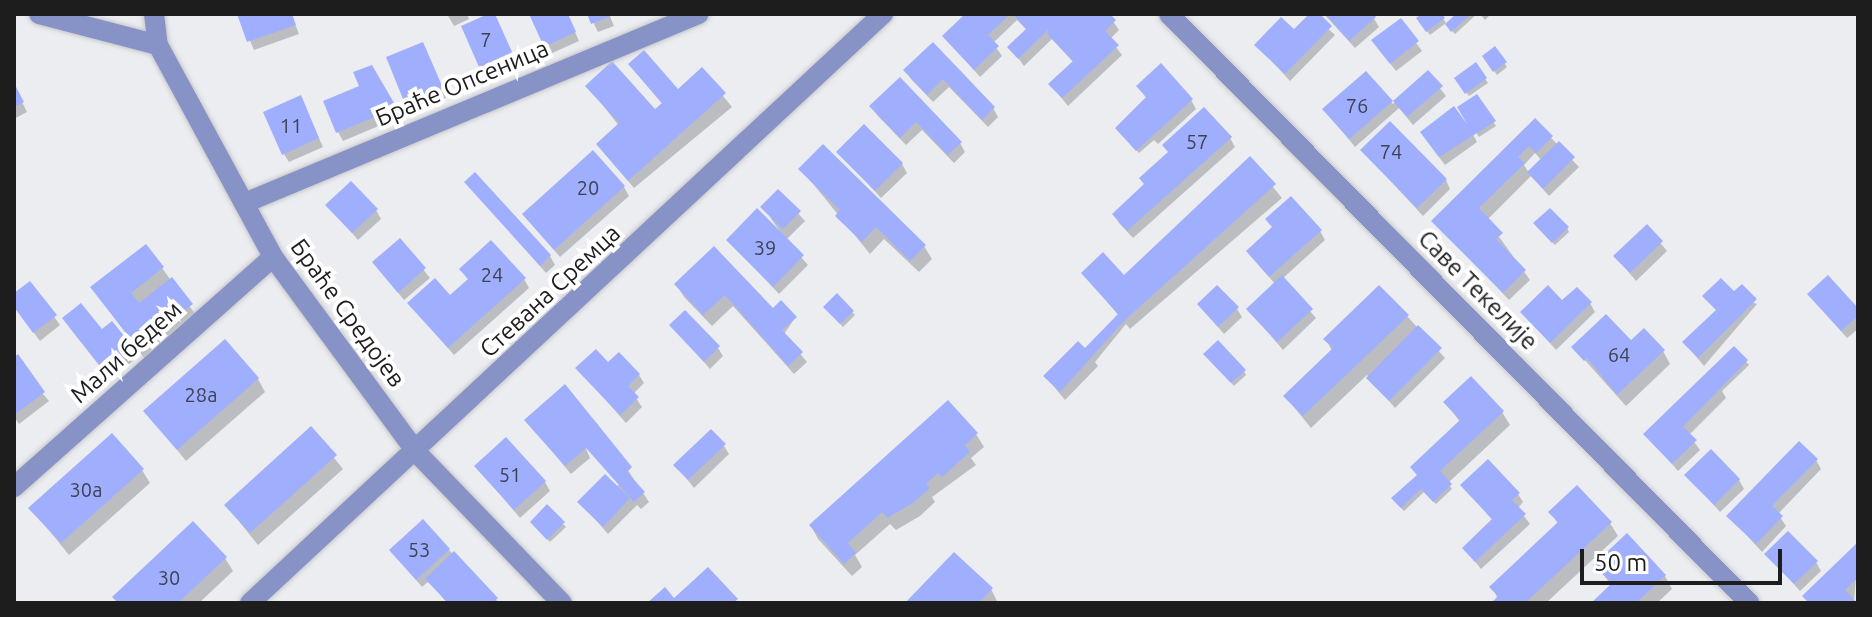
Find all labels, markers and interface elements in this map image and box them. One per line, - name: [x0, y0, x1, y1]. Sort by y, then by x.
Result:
- house number: 7: [480, 27, 492, 51]
- street label: Браће Опсеница: [371, 34, 553, 132]
- house number: 76: [1346, 93, 1368, 117]
- house number: 11: [280, 113, 302, 137]
- house number: 57: [1186, 129, 1208, 153]
- house number: 74: [1380, 139, 1402, 163]
- house number: 20: [577, 175, 599, 199]
- street label: Стевана Сремца: [474, 219, 626, 363]
- street label: Саве Текелије: [1412, 224, 1544, 356]
- street label: Браће Средојев: [285, 233, 411, 393]
- house number: 39: [754, 235, 776, 259]
- house number: 24: [481, 262, 503, 286]
- street label: Мали бедем: [65, 295, 187, 409]
- house number: 64: [1608, 342, 1630, 366]
- house number: 28a: [185, 382, 217, 406]
- house number: 51: [499, 462, 521, 486]
- house number: 30a: [70, 477, 102, 501]
- scale bar: [1584, 533, 1786, 583]
- house number: 53: [408, 537, 430, 561]
- text: 50 m: [1594, 549, 1647, 576]
- house number: 30: [158, 565, 180, 589]

